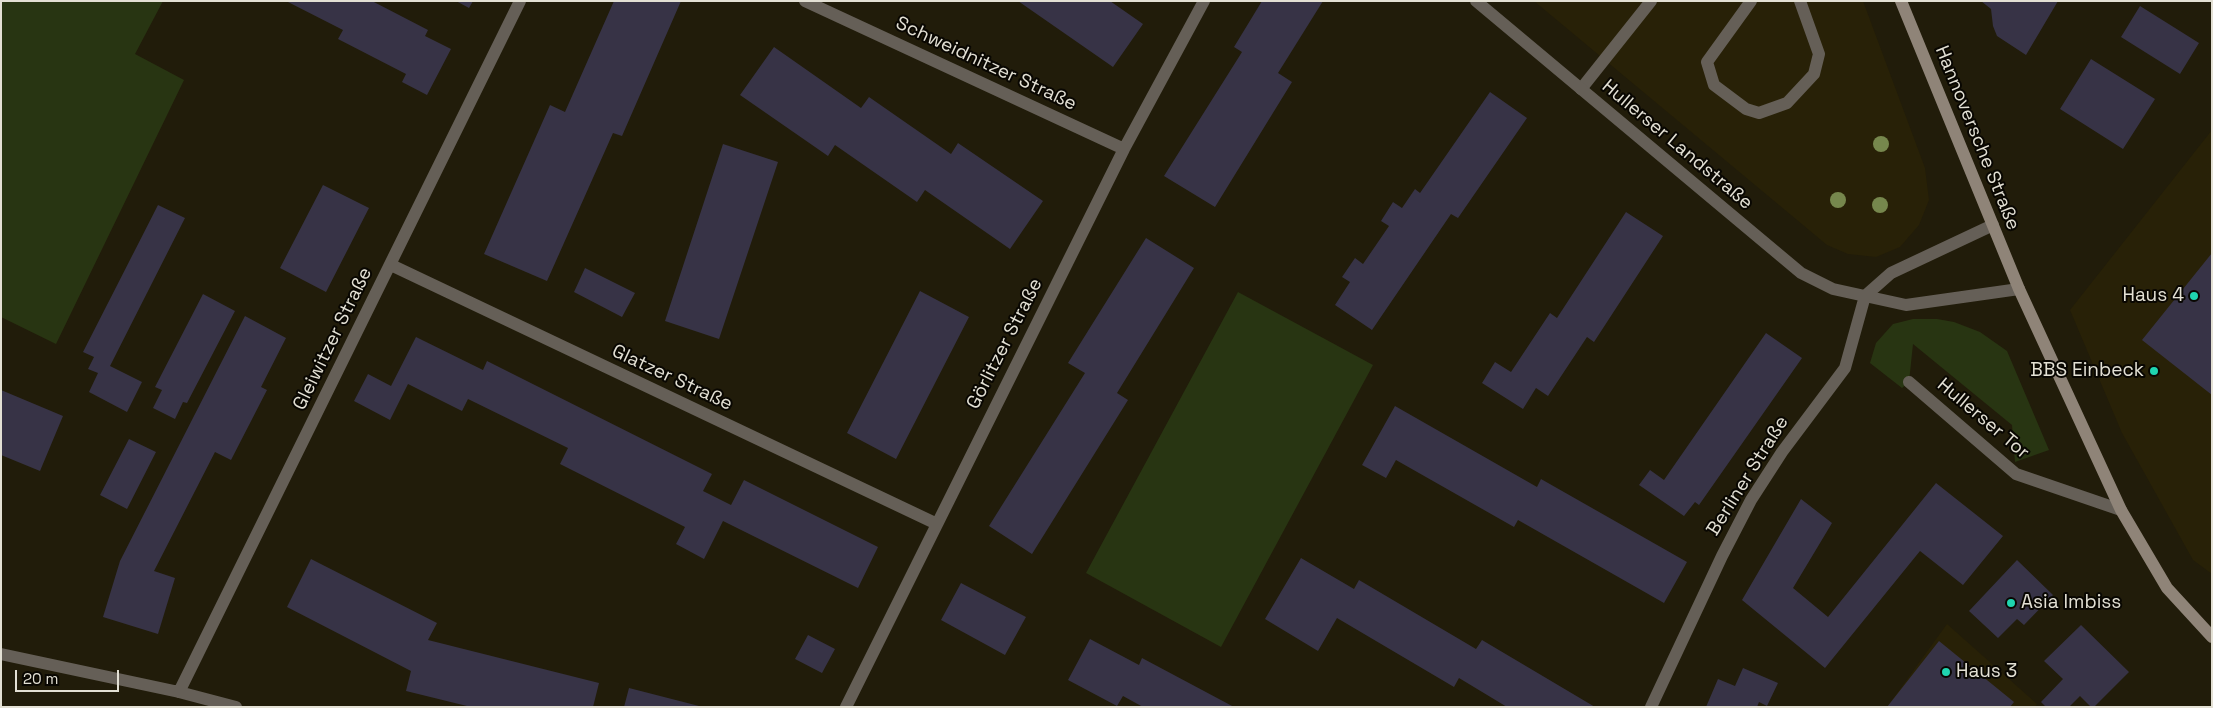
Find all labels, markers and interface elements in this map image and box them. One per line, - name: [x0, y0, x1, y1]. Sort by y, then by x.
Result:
- street label: Schweidnitzer Straße: [892, 12, 1080, 116]
- street label: Hannoversche Straße: [1930, 43, 2024, 233]
- street label: Hullerser Landstraße: [1597, 75, 1757, 215]
- street label: Gleiwitzer Straße: [289, 264, 377, 414]
- street label: Görlitzer Straße: [962, 275, 1048, 413]
- place label: Haus 4: [2122, 285, 2184, 307]
- marker: Haus 4: [2188, 290, 2200, 302]
- street label: Glatzer Straße: [608, 340, 736, 416]
- place label: BBS Einbeck: [2030, 360, 2144, 382]
- marker: BBS Einbeck: [2148, 365, 2160, 377]
- street label: Hullerser Tor: [1932, 374, 2034, 464]
- street label: Berliner Straße: [1702, 412, 1794, 540]
- place label: Asia Imbiss: [2021, 592, 2121, 614]
- marker: Asia Imbiss: [2005, 597, 2017, 609]
- scale bar: [18, 660, 121, 692]
- place label: Haus 3: [1956, 661, 2017, 683]
- marker: Haus 3: [1940, 666, 1952, 678]
- text: 20 m: [23, 669, 58, 688]

